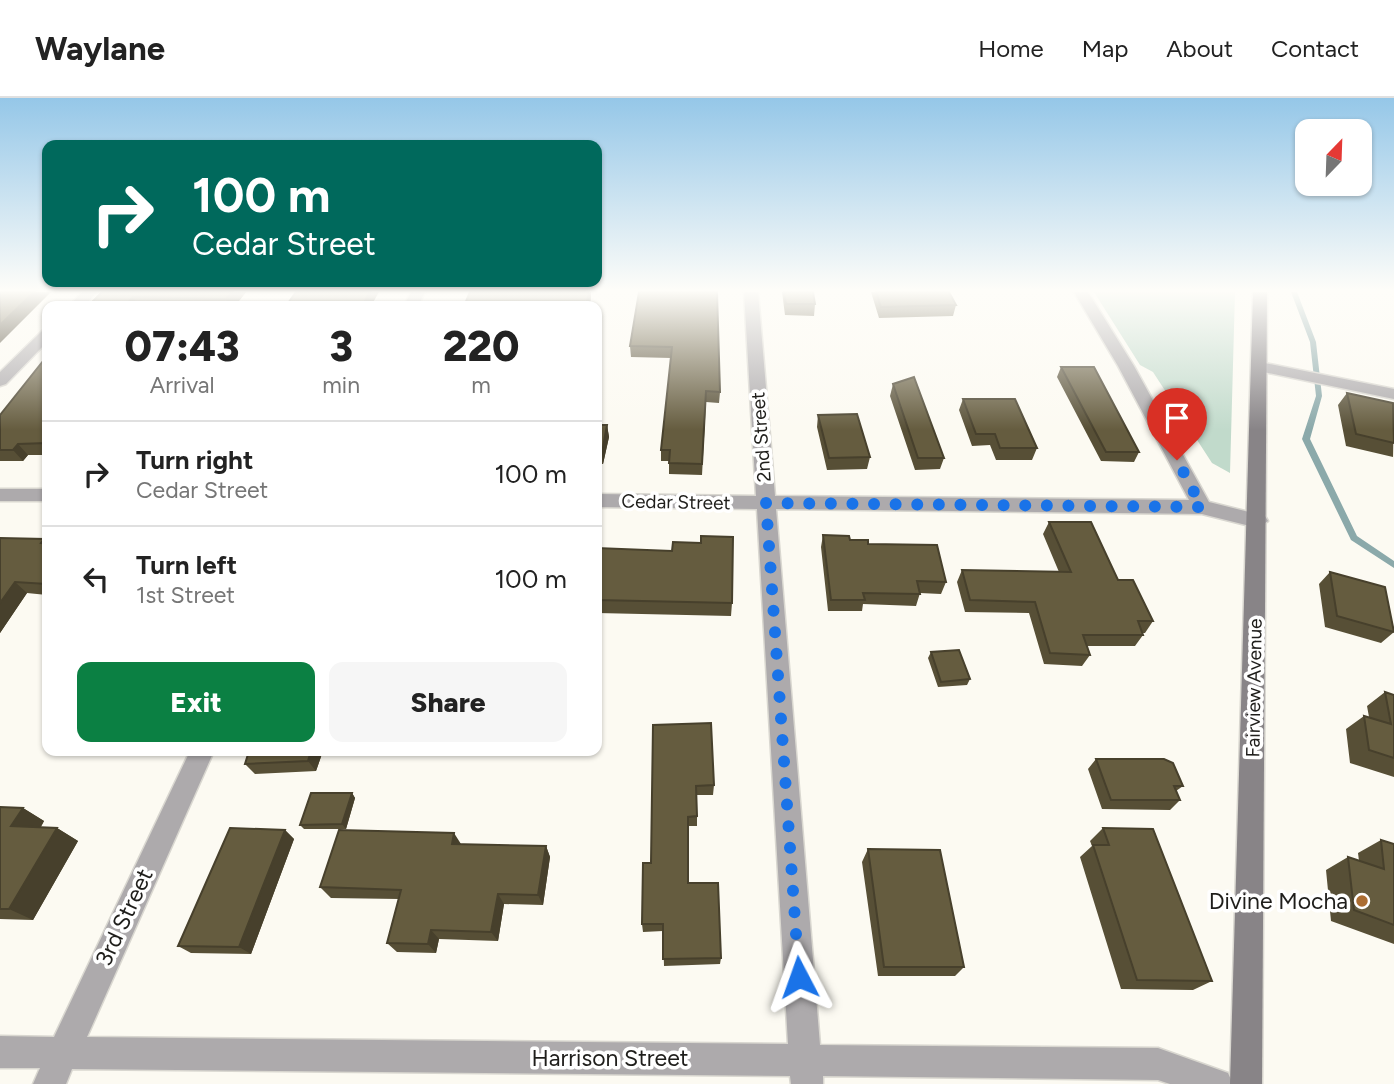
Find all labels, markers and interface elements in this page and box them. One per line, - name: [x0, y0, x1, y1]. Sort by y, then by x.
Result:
- text: Waylane: [35, 29, 165, 68]
- text: Home: [978, 34, 1044, 63]
- text: Map: [1082, 34, 1128, 63]
- text: About: [1166, 34, 1233, 63]
- text: Contact: [1271, 34, 1359, 63]
- north arrow: [1295, 119, 1372, 196]
- map controls: [1295, 119, 1372, 196]
- text: 100 m: [192, 165, 331, 224]
- icon: right: [77, 168, 168, 259]
- text: Cedar Street: [192, 225, 376, 263]
- text: 07:43: [125, 321, 240, 372]
- text: 3: [329, 321, 353, 372]
- text: 220: [443, 321, 519, 372]
- text: Arrival: [150, 371, 215, 399]
- text: min: [322, 371, 360, 399]
- text: m: [471, 371, 491, 399]
- pin: [1147, 388, 1207, 460]
- street label: 2nd Street: [746, 391, 776, 483]
- icon: arrive: [1158, 399, 1196, 437]
- text: Turn right: [136, 444, 253, 476]
- icon: right: [77, 455, 115, 493]
- text: 100 m: [494, 458, 567, 490]
- text: Cedar Street: [136, 476, 268, 504]
- street label: Cedar Street: [621, 490, 731, 514]
- text: Turn left: [136, 549, 237, 581]
- icon: left: [77, 560, 115, 598]
- text: 100 m: [494, 563, 567, 595]
- text: 1st Street: [136, 581, 235, 609]
- street label: Fairview Avenue: [1241, 618, 1267, 758]
- button: Exit: [77, 662, 315, 742]
- button: Share: [329, 662, 567, 742]
- street label: 3rd Street: [89, 864, 159, 970]
- place label: Divine Mocha: [1209, 887, 1348, 915]
- marker: Divine Mocha: [1354, 893, 1370, 909]
- position arrow: [762, 940, 836, 1014]
- street label: Harrison Street: [532, 1044, 688, 1072]

